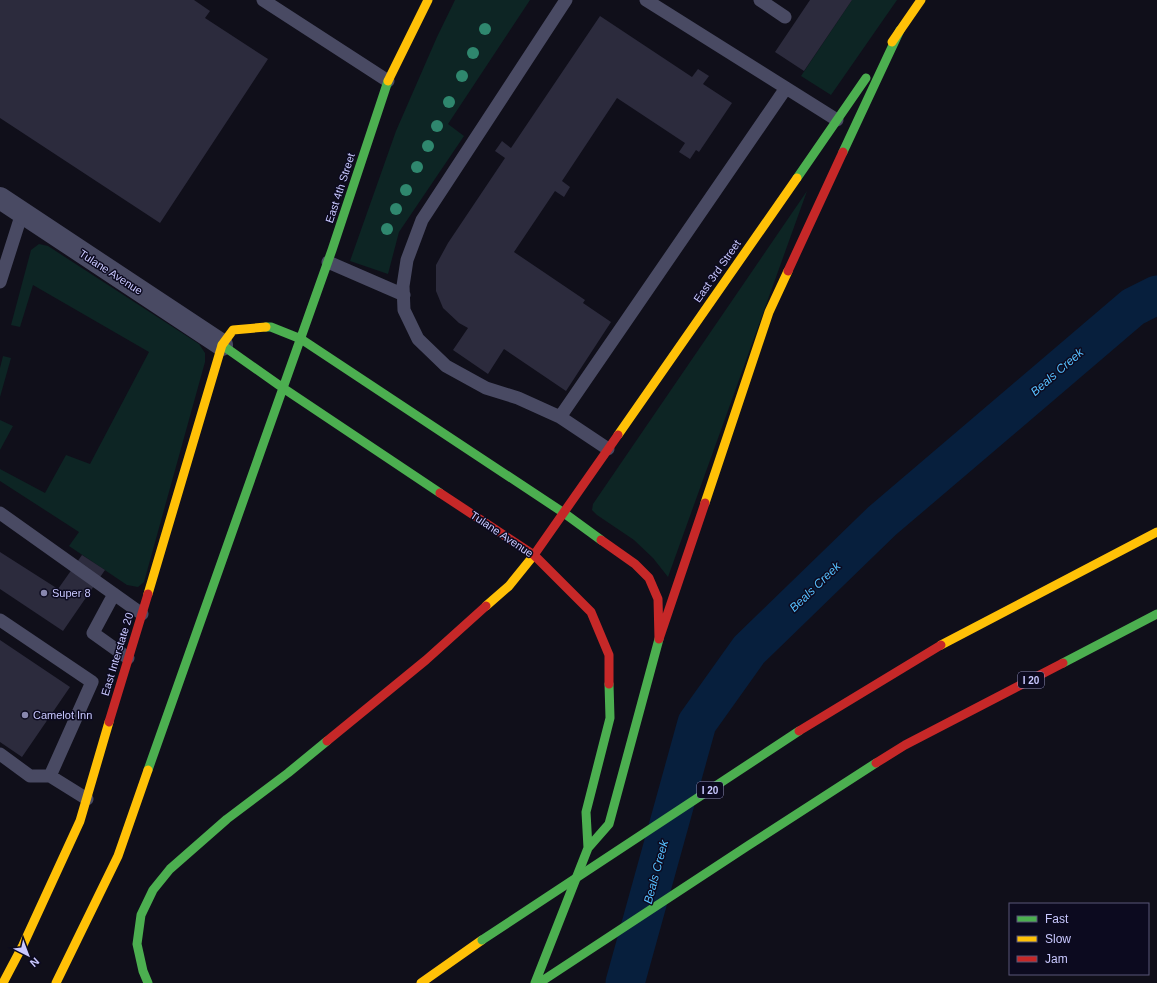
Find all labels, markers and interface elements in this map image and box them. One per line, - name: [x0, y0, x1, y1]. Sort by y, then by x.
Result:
- street label: East 4th Street: [323, 152, 357, 224]
- street label: East 3rd Street: [691, 238, 743, 304]
- street label: Tulane Avenue: [77, 247, 145, 297]
- water label: Beals Creek: [1028, 345, 1087, 399]
- street label: Tulane Avenue: [468, 509, 536, 559]
- water label: Beals Creek: [787, 559, 844, 615]
- place label: Super 8: [52, 587, 91, 599]
- marker: Super 8: [39, 588, 49, 598]
- street label: East Interstate 20: [99, 611, 135, 697]
- road number: I 20: [1018, 672, 1044, 688]
- place label: Camelot Inn: [33, 709, 92, 721]
- marker: Camelot Inn: [20, 710, 30, 720]
- road number: I 20: [697, 782, 723, 798]
- water label: Beals Creek: [641, 838, 671, 905]
- legend: [1009, 903, 1149, 975]
- text: Fast: [1045, 912, 1069, 926]
- text: Slow: [1045, 932, 1071, 946]
- north arrow: [8, 935, 48, 975]
- text: Jam: [1045, 952, 1068, 966]
- text: N: [28, 955, 42, 970]

